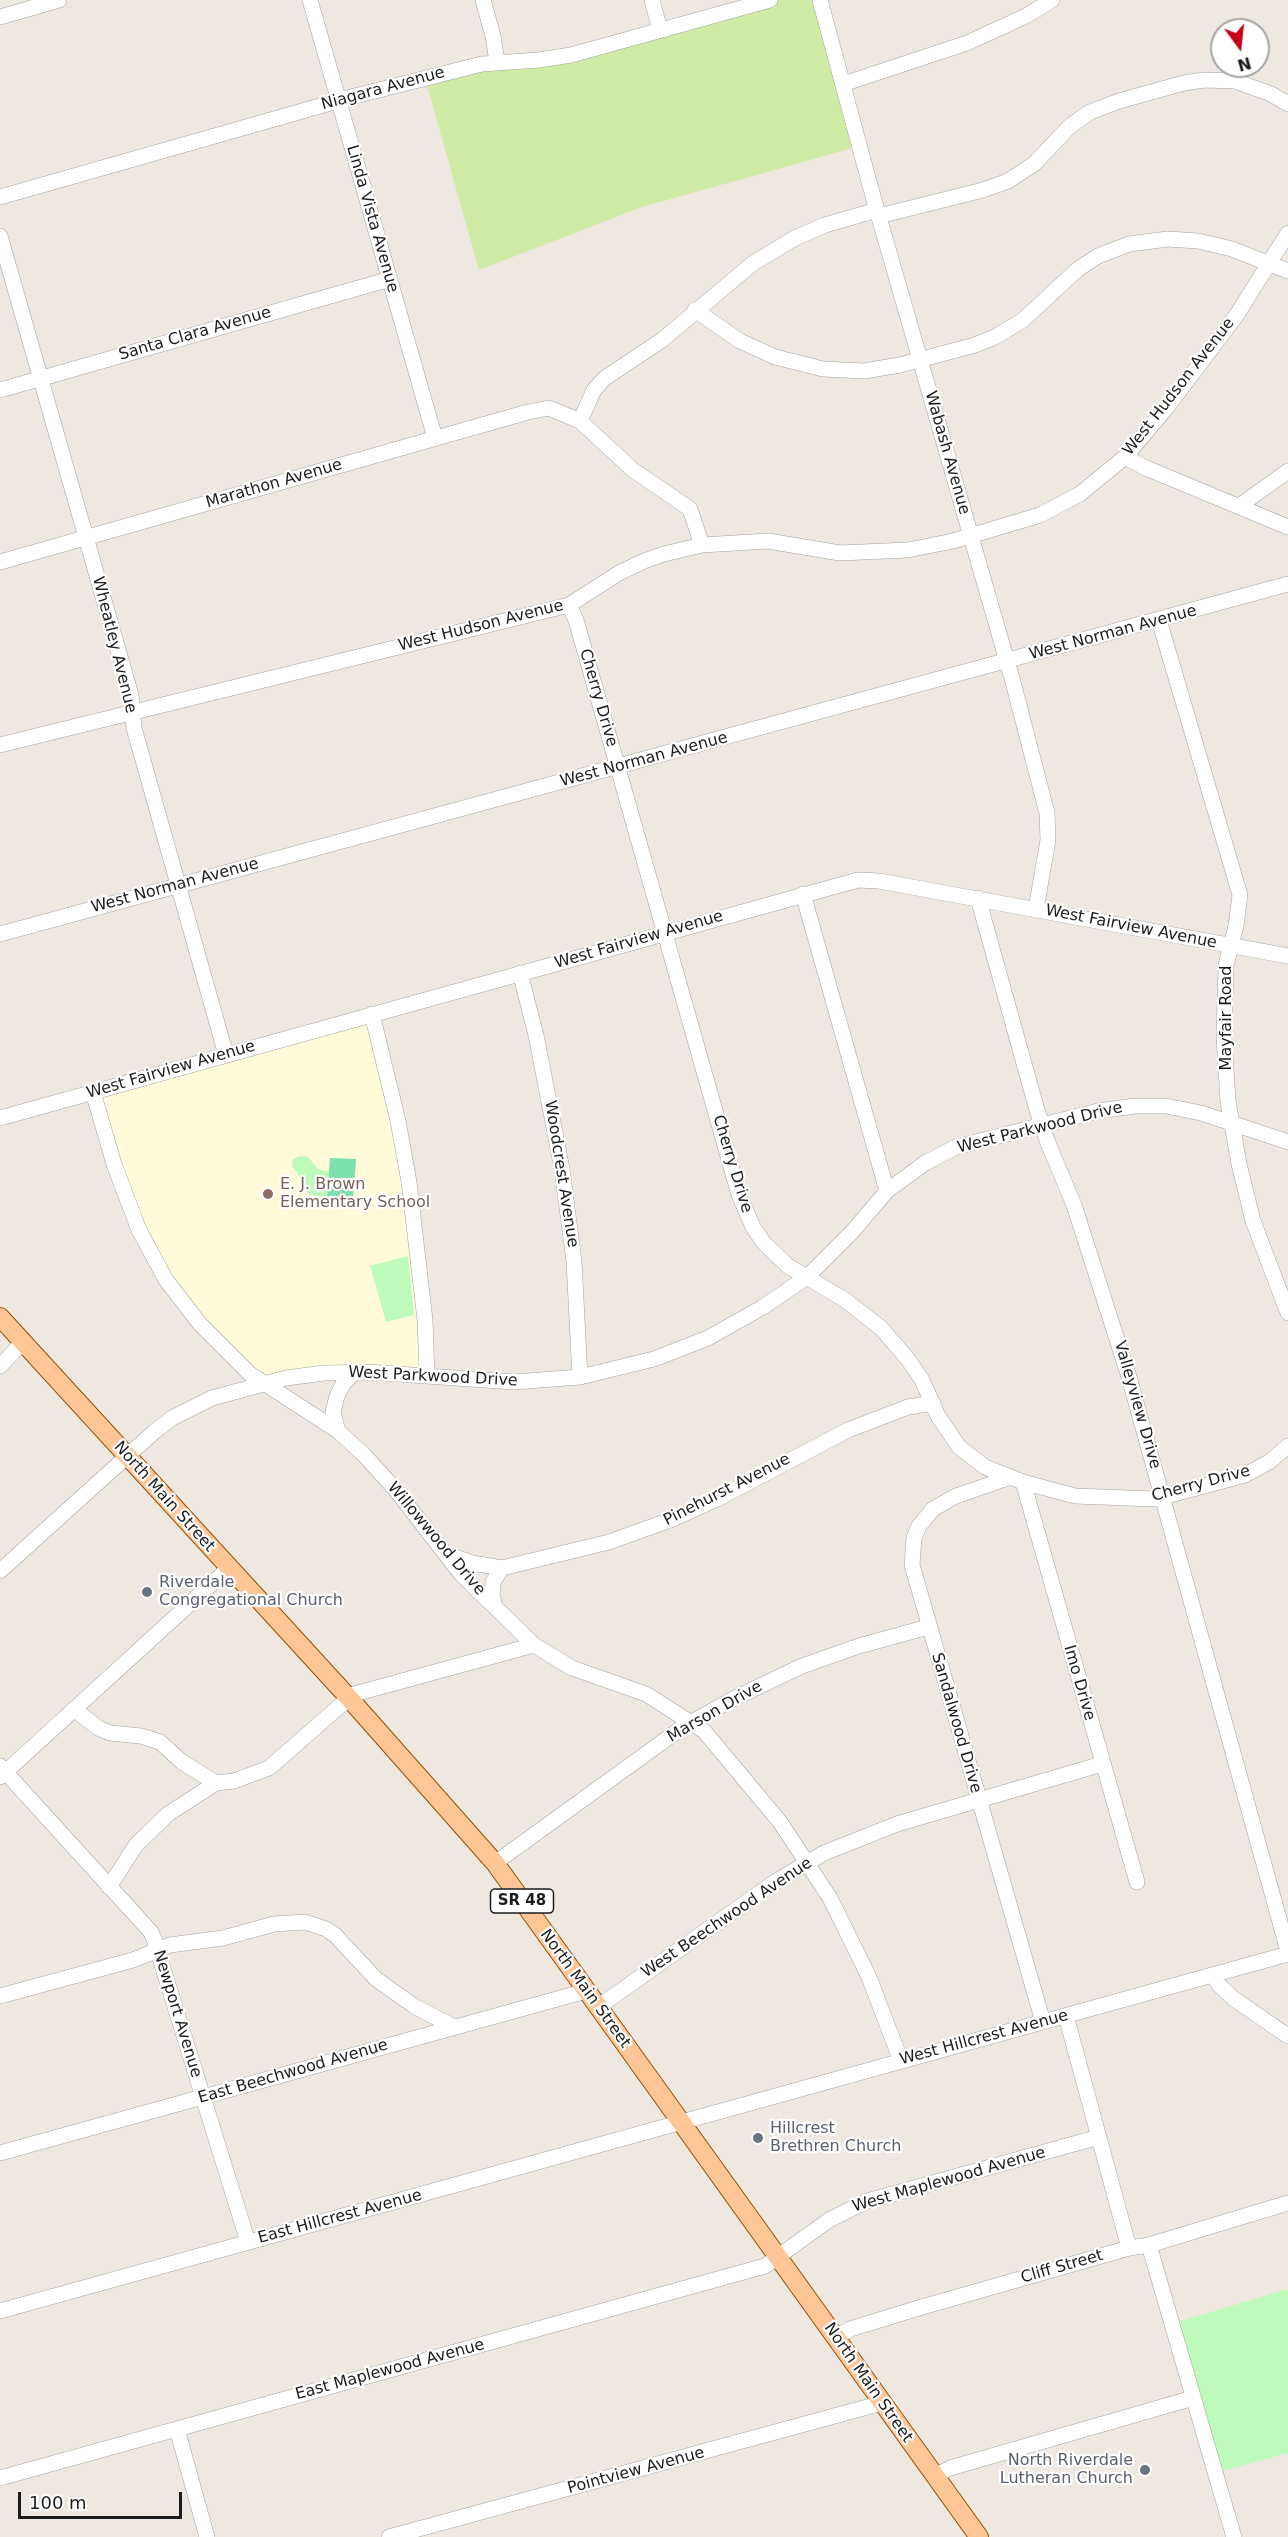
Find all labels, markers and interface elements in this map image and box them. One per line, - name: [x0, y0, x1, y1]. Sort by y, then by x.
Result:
- north arrow: [1210, 18, 1270, 78]
- text: N: [1235, 53, 1253, 75]
- street label: Niagara Avenue: [319, 63, 447, 115]
- street label: Linda Vista Avenue: [342, 143, 402, 295]
- street label: Santa Clara Avenue: [117, 303, 273, 365]
- street label: West Hudson Avenue: [1119, 314, 1239, 460]
- street label: Wabash Avenue: [920, 389, 974, 517]
- street label: Marathon Avenue: [204, 455, 344, 513]
- street label: Wheatley Avenue: [88, 575, 140, 715]
- street label: West Hudson Avenue: [396, 596, 566, 656]
- street label: West Norman Avenue: [1027, 601, 1199, 665]
- street label: Cherry Drive: [575, 647, 621, 749]
- street label: West Norman Avenue: [558, 728, 730, 792]
- street label: West Norman Avenue: [89, 854, 261, 918]
- street label: West Fairview Avenue: [1044, 901, 1218, 953]
- street label: West Fairview Avenue: [553, 907, 725, 973]
- street label: Mayfair Road: [1217, 966, 1237, 1070]
- street label: West Fairview Avenue: [85, 1037, 257, 1103]
- street label: West Parkwood Drive: [955, 1098, 1125, 1158]
- street label: Woodcrest Avenue: [540, 1099, 582, 1249]
- street label: Cherry Drive: [708, 1113, 756, 1215]
- place label: E. J. Brown Elementary School: [280, 1175, 430, 1213]
- marker: E. J. Brown Elementary School: [261, 1187, 275, 1201]
- street label: Valleyview Drive: [1110, 1339, 1164, 1471]
- street label: West Parkwood Drive: [348, 1363, 518, 1391]
- street label: North Main Street: [109, 1438, 219, 1556]
- street label: Pinehurst Avenue: [660, 1450, 794, 1530]
- street label: Cherry Drive: [1150, 1462, 1252, 1506]
- street label: Willowwood Drive: [383, 1478, 489, 1600]
- place label: Riverdale Congregational Church: [159, 1573, 343, 1611]
- marker: Riverdale Congregational Church: [140, 1585, 154, 1599]
- street label: Imo Drive: [1059, 1643, 1099, 1723]
- street label: Sandalwood Drive: [927, 1651, 985, 1795]
- street label: Marson Drive: [664, 1677, 766, 1747]
- street label: West Beechwood Avenue: [638, 1854, 816, 1982]
- road number: SR 48: [490, 1889, 554, 1913]
- street label: North Main Street: [536, 1926, 634, 2052]
- street label: Newport Avenue: [148, 1948, 206, 2080]
- street label: West Hillcrest Avenue: [898, 2006, 1070, 2070]
- street label: East Beechwood Avenue: [196, 2036, 390, 2108]
- place label: Hillcrest Brethren Church: [770, 2119, 901, 2157]
- marker: Hillcrest Brethren Church: [751, 2131, 765, 2145]
- street label: West Maplewood Avenue: [850, 2143, 1048, 2217]
- street label: East Hillcrest Avenue: [256, 2186, 424, 2248]
- street label: Cliff Street: [1019, 2246, 1105, 2288]
- street label: North Main Street: [819, 2319, 917, 2447]
- street label: East Maplewood Avenue: [293, 2335, 487, 2405]
- street label: Pointview Avenue: [565, 2443, 707, 2499]
- place label: North Riverdale Lutheran Church: [1000, 2451, 1133, 2489]
- marker: North Riverdale Lutheran Church: [1138, 2463, 1152, 2477]
- scale bar: [21, 2480, 184, 2518]
- text: 100 m: [29, 2492, 87, 2513]

